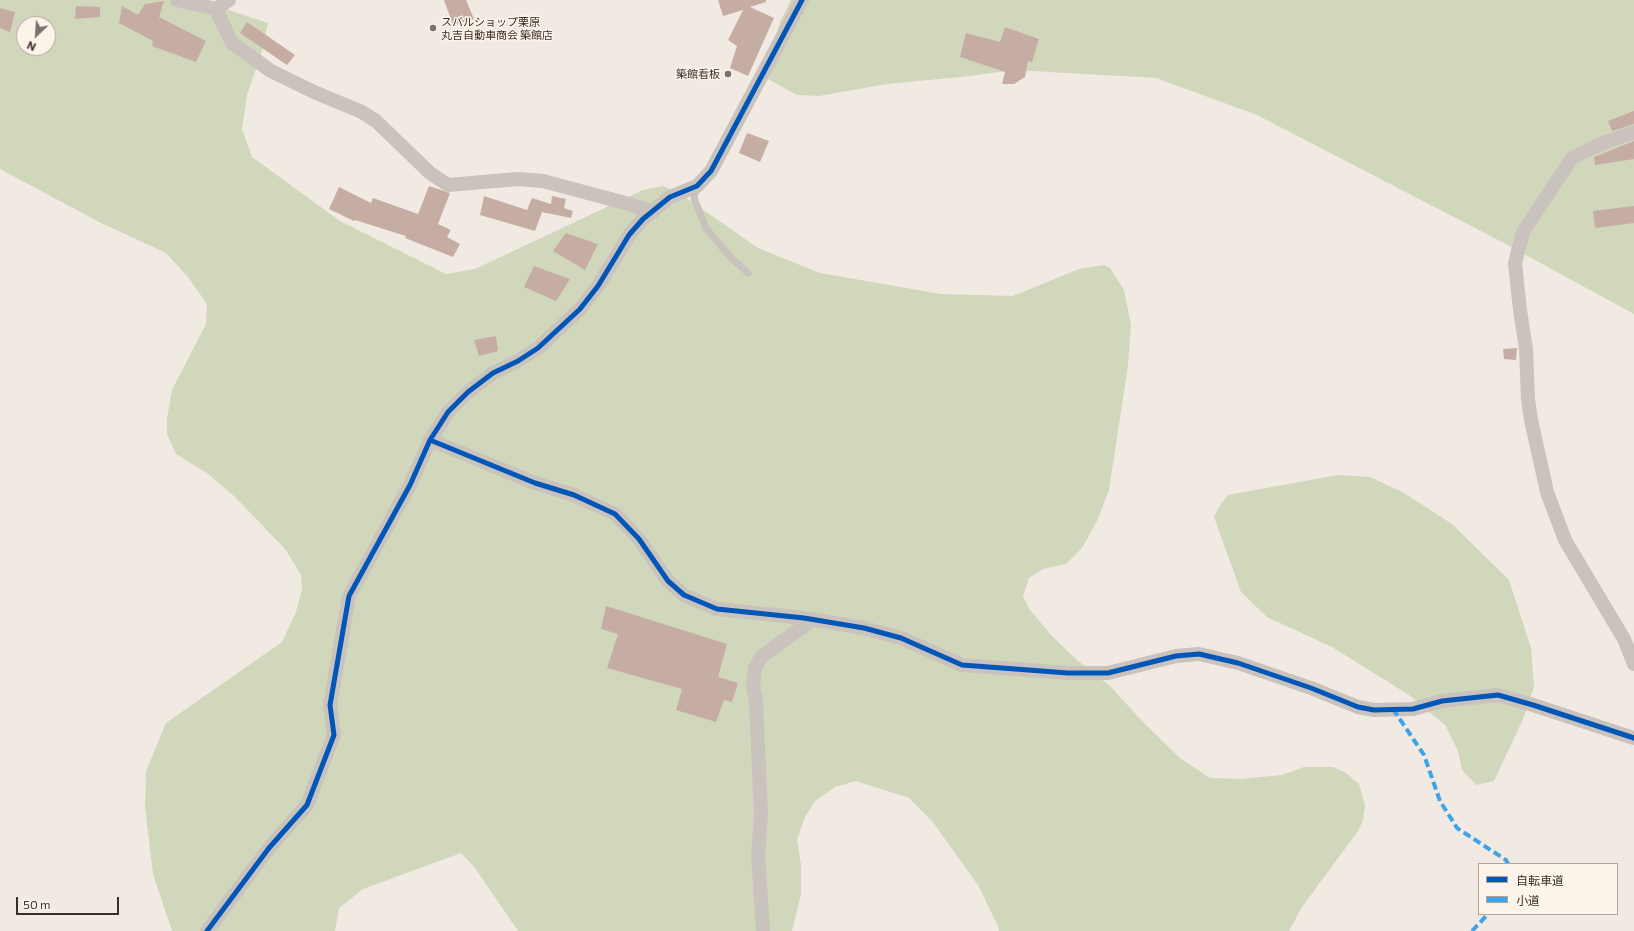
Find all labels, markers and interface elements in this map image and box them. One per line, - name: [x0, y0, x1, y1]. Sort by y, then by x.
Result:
- place label: スバルショップ栗原 丸吉自動車商会 築館店: [441, 15, 553, 41]
- north arrow: [16, 16, 56, 56]
- marker: スバルショップ栗原 丸吉自動車商会 築館店: [428, 23, 438, 33]
- text: N: [25, 39, 38, 54]
- place label: 築館看板: [676, 67, 720, 81]
- marker: 築館看板: [723, 69, 733, 79]
- legend: [1478, 863, 1618, 915]
- text: 自転車道: [1516, 873, 1564, 887]
- scale bar: [18, 889, 121, 915]
- text: 小道: [1516, 893, 1540, 907]
- text: 50 m: [23, 897, 51, 911]

